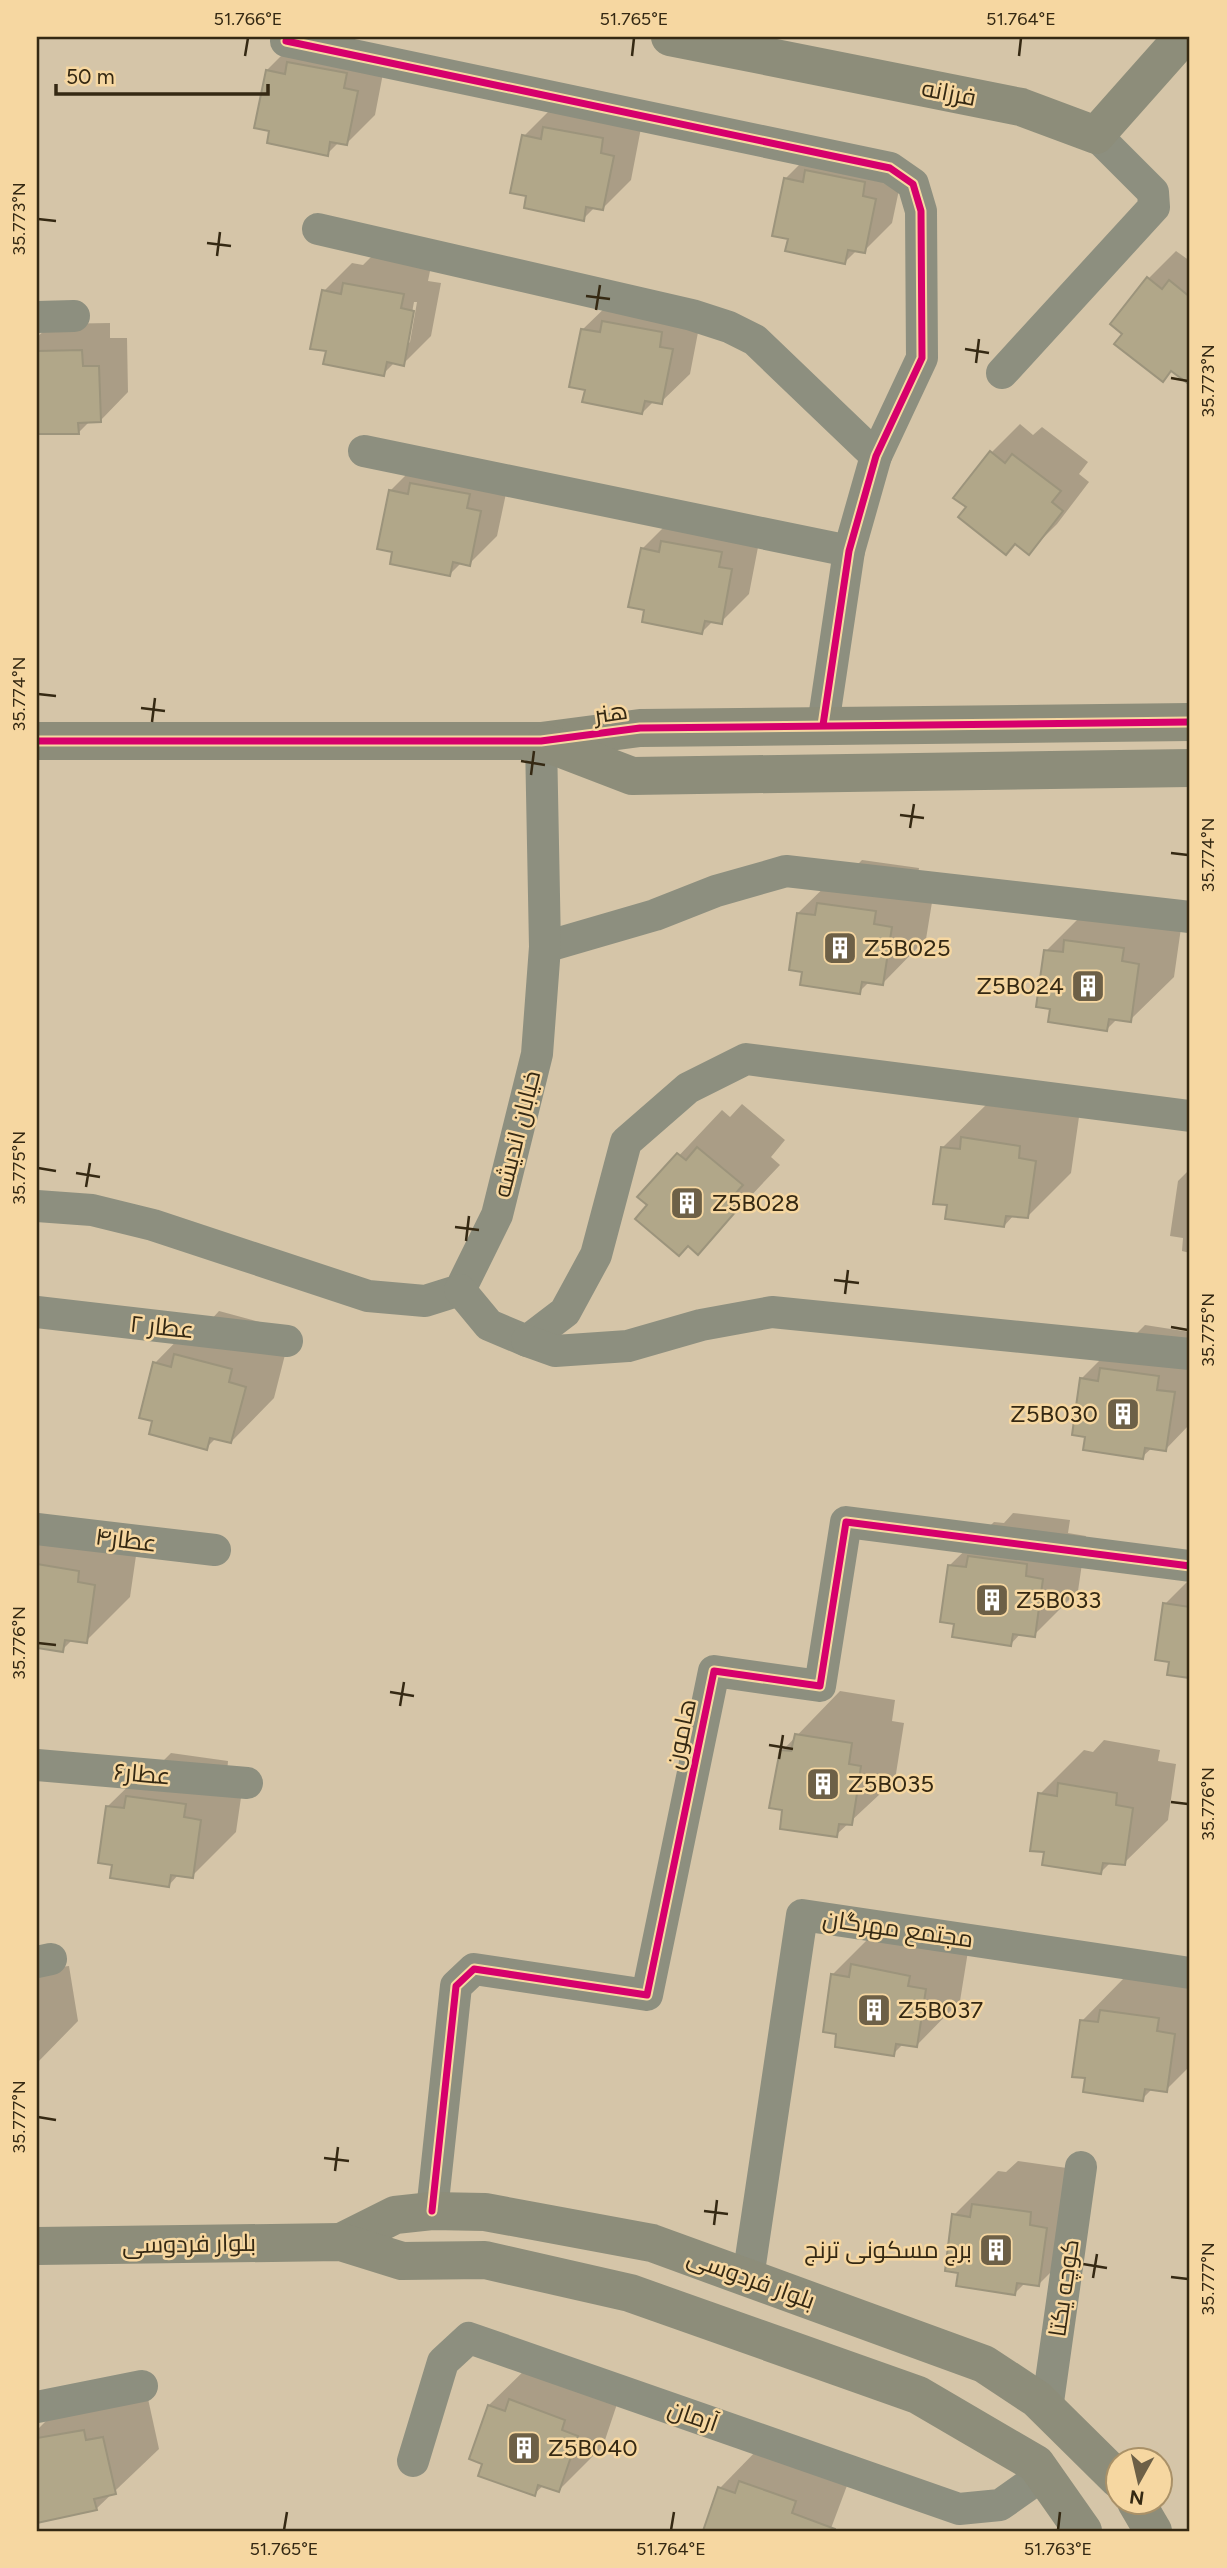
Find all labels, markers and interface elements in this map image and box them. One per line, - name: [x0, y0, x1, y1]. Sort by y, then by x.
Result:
- text: 51.766°E: [214, 8, 282, 30]
- text: 51.765°E: [599, 8, 669, 30]
- text: 51.764°E: [986, 8, 1056, 30]
- scale bar: [56, 52, 268, 96]
- text: 50 m: [66, 64, 115, 89]
- street label: فرزانه: [919, 73, 979, 112]
- text: 35.773°N: [8, 182, 30, 256]
- text: 35.773°N: [1197, 344, 1219, 418]
- text: 35.774°N: [8, 657, 30, 731]
- street label: هنر: [590, 696, 629, 729]
- text: 35.774°N: [1197, 818, 1219, 892]
- building icon: Z5B025: [821, 929, 859, 967]
- place label: Z5B025: [864, 933, 950, 962]
- building icon: Z5B024: [1069, 967, 1107, 1005]
- place label: Z5B024: [976, 971, 1064, 1000]
- street label: خیابان اندیشه: [487, 1068, 546, 1200]
- text: 35.775°N: [8, 1131, 30, 1205]
- building icon: Z5B028: [668, 1184, 706, 1222]
- place label: Z5B028: [712, 1188, 799, 1217]
- text: 35.775°N: [1197, 1293, 1219, 1367]
- street label: عطار ۲: [129, 1309, 195, 1344]
- building icon: Z5B030: [1104, 1395, 1142, 1433]
- place label: Z5B030: [1010, 1399, 1098, 1428]
- street label: عطار۴: [94, 1521, 158, 1558]
- building icon: Z5B033: [973, 1581, 1011, 1619]
- place label: Z5B033: [1016, 1585, 1101, 1614]
- text: 35.776°N: [8, 1606, 30, 1680]
- street label: هامون: [659, 1696, 702, 1772]
- street label: عطار۶: [112, 1757, 172, 1790]
- building icon: Z5B035: [804, 1765, 842, 1803]
- text: 35.776°N: [1197, 1767, 1219, 1841]
- place label: Z5B035: [848, 1769, 934, 1798]
- street label: مجتمع مهرگان: [821, 1904, 975, 1955]
- building icon: Z5B037: [855, 1991, 893, 2029]
- place label: Z5B037: [898, 1995, 983, 2024]
- text: 35.777°N: [8, 2080, 30, 2154]
- street label: بلوار فردوسی: [122, 2228, 256, 2259]
- building icon: برج مسکونی ترنج: [977, 2231, 1015, 2269]
- place label: برج مسکونی ترنج: [804, 2235, 972, 2266]
- street label: کوچه یکتا: [1042, 2237, 1087, 2339]
- street label: بلوار فردوسی: [683, 2242, 819, 2315]
- text: 35.777°N: [1197, 2242, 1219, 2316]
- street label: آرمان: [664, 2393, 723, 2438]
- building icon: Z5B040: [505, 2429, 543, 2467]
- place label: Z5B040: [548, 2433, 638, 2462]
- north arrow: [1104, 2446, 1174, 2516]
- text: N: [1128, 2485, 1146, 2510]
- text: 51.765°E: [249, 2538, 319, 2560]
- text: 51.764°E: [636, 2538, 706, 2560]
- text: 51.763°E: [1024, 2538, 1092, 2560]

